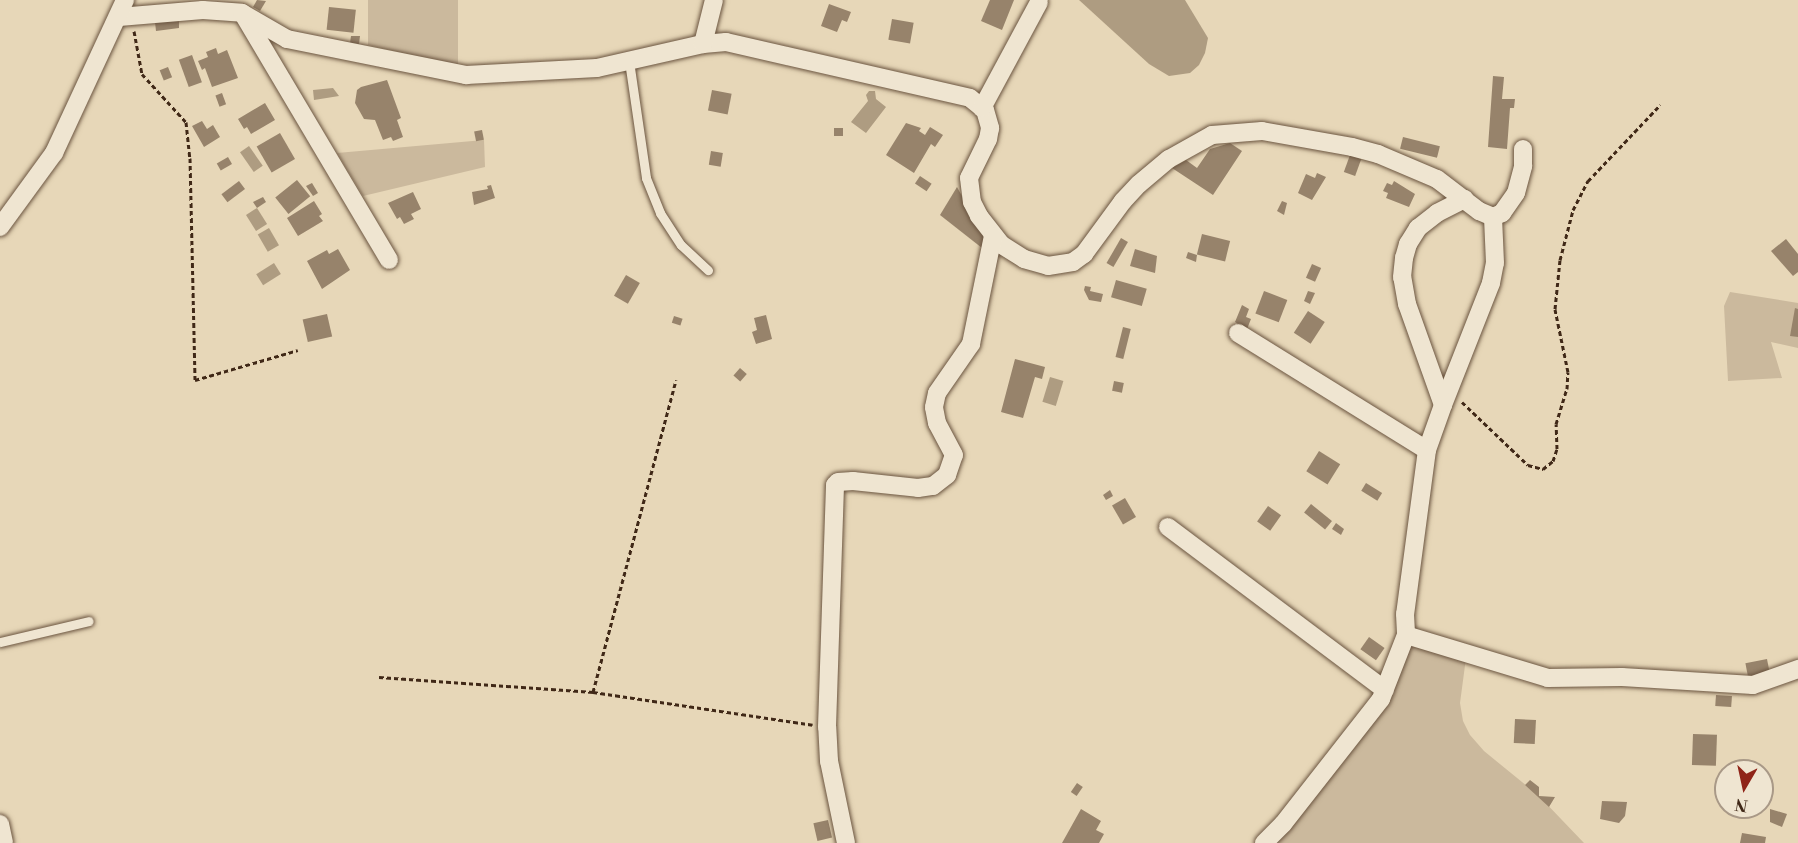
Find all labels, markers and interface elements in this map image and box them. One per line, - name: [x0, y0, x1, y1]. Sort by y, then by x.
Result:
- north arrow: [1714, 759, 1774, 819]
- text: N: [1734, 794, 1749, 816]

